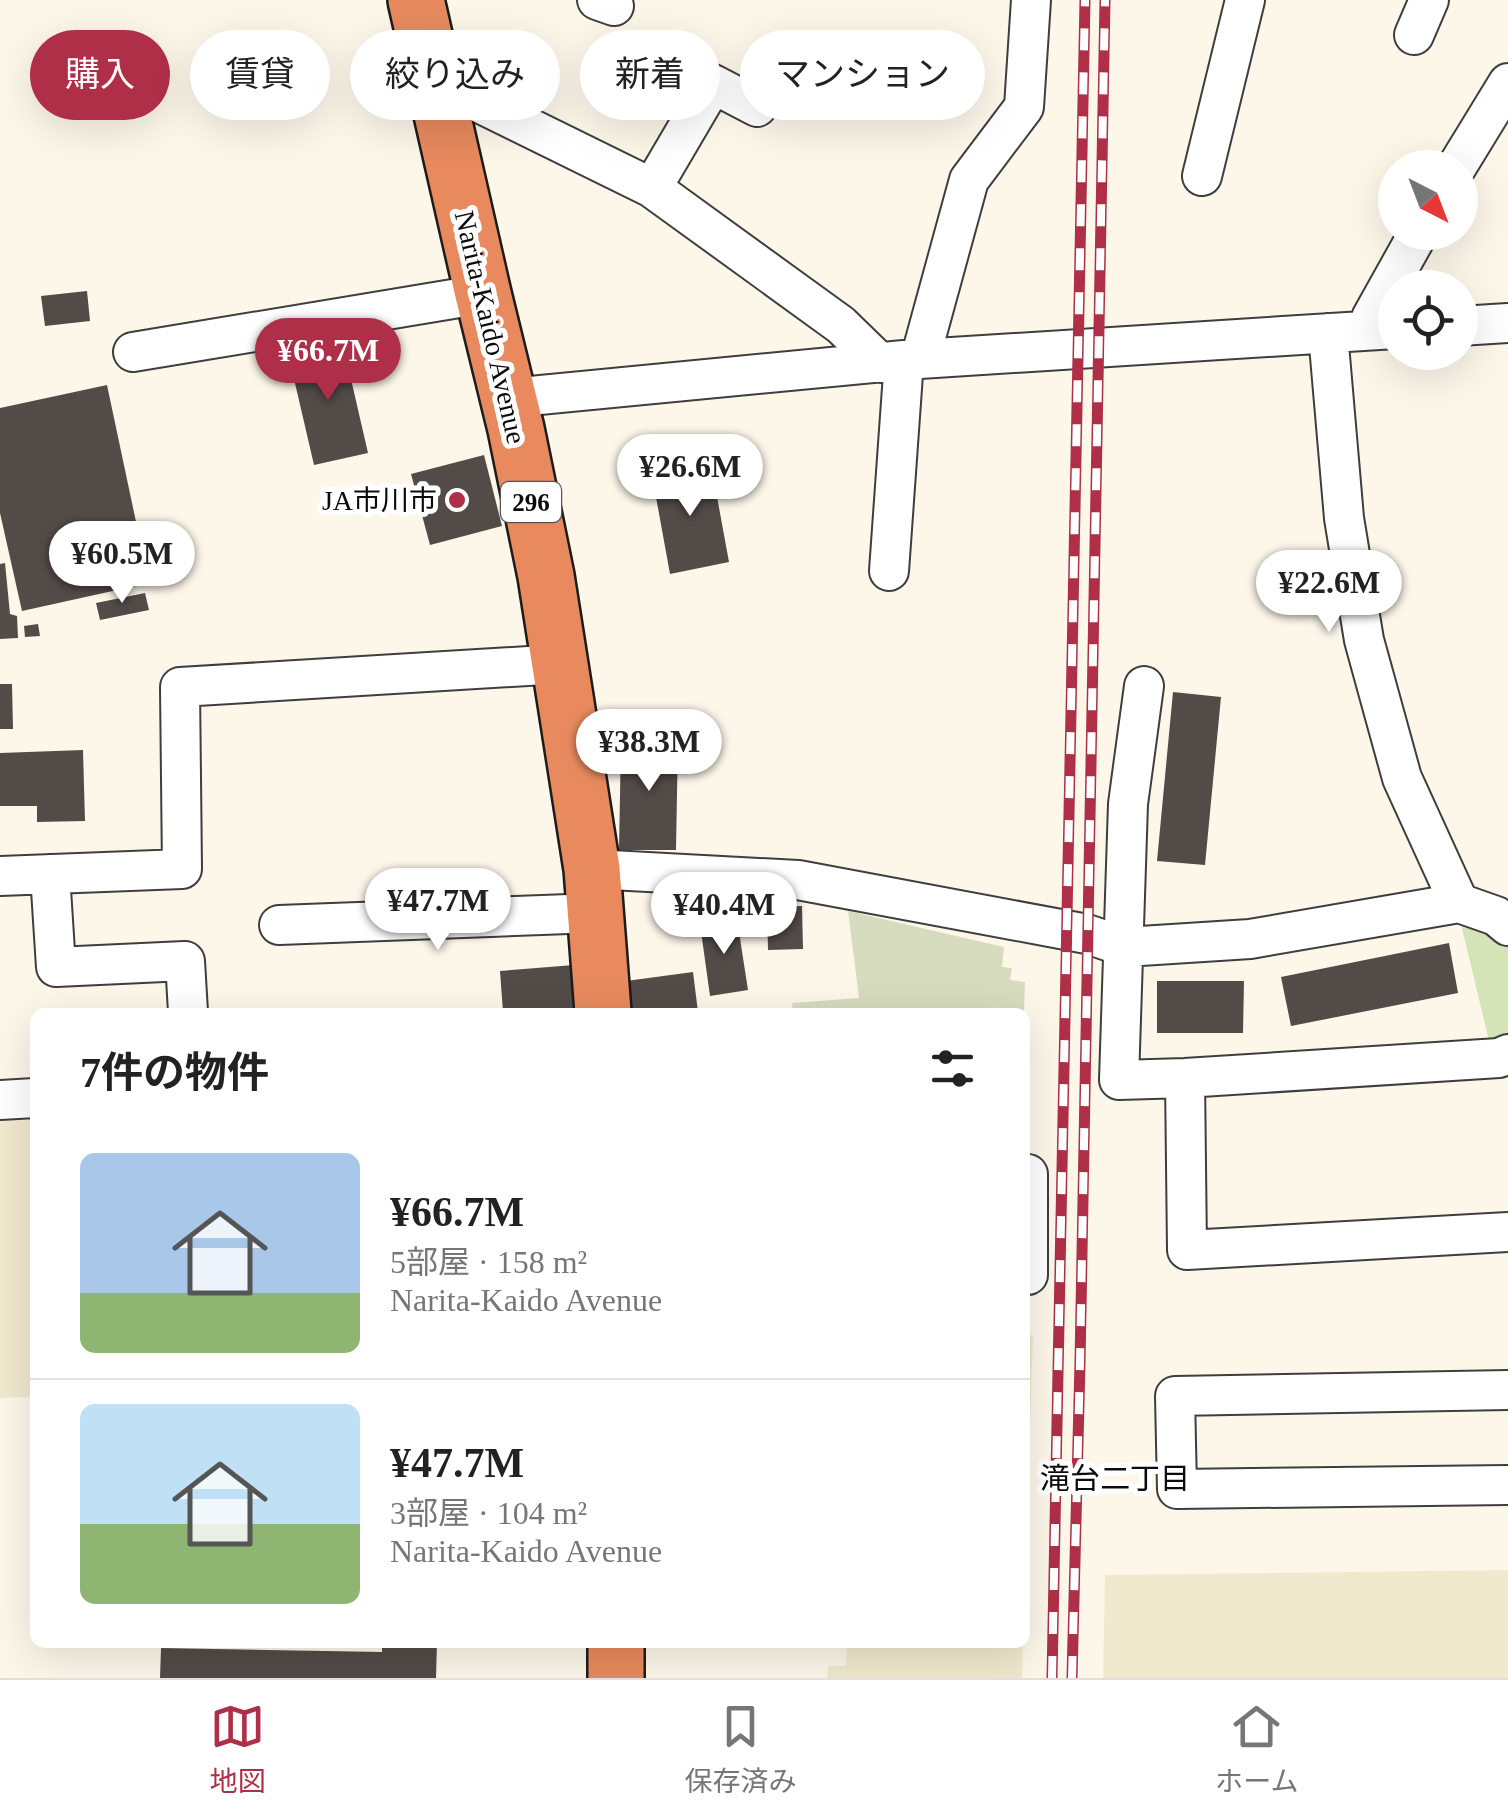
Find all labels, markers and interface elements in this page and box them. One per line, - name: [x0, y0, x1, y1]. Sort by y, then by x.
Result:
- chip: 購入: [30, 30, 170, 120]
- chip: 賃貸: [190, 30, 330, 120]
- chip: 絞り込み: [350, 30, 560, 120]
- chip: 新着: [580, 30, 720, 120]
- chip: マンション: [740, 30, 985, 120]
- north arrow: [1378, 150, 1478, 250]
- map controls: [1378, 150, 1478, 370]
- street label: Narita-Kaido Avenue: [449, 208, 532, 447]
- button: locate: [1378, 270, 1478, 370]
- pin: ¥66.7M: [247, 318, 409, 403]
- text: ¥66.7M: [277, 332, 379, 368]
- pin: ¥26.6M: [609, 434, 771, 519]
- text: ¥26.6M: [639, 448, 741, 484]
- road number: 296: [501, 482, 561, 522]
- place label: JA市川市: [322, 485, 437, 516]
- marker: JA市川市: [446, 489, 468, 511]
- pin: ¥60.5M: [41, 521, 203, 606]
- text: ¥60.5M: [71, 535, 173, 571]
- pin: ¥22.6M: [1248, 550, 1410, 635]
- text: ¥22.6M: [1278, 564, 1380, 600]
- pin: ¥38.3M: [568, 709, 730, 794]
- text: ¥38.3M: [598, 723, 700, 759]
- pin: ¥47.7M: [357, 868, 519, 953]
- pin: ¥40.4M: [643, 872, 805, 957]
- text: ¥47.7M: [387, 882, 489, 918]
- text: ¥40.4M: [673, 886, 775, 922]
- icon: filters: [925, 1041, 980, 1096]
- text: 7件の物件: [80, 1050, 269, 1096]
- text: ¥66.7M: [390, 1189, 524, 1235]
- icon: home: [160, 1193, 280, 1313]
- text: 5部屋 · 158 m²: [390, 1244, 587, 1280]
- text: Narita-Kaido Avenue: [390, 1282, 662, 1318]
- text: ¥47.7M: [390, 1440, 524, 1486]
- icon: home: [160, 1444, 280, 1564]
- district label: 滝台二丁目: [1040, 1462, 1190, 1495]
- text: 3部屋 · 104 m²: [390, 1495, 587, 1531]
- text: Narita-Kaido Avenue: [390, 1533, 662, 1569]
- tab: 地図: [209, 1699, 265, 1799]
- tab: 保存済み: [684, 1699, 796, 1799]
- tab: ホーム: [1215, 1699, 1299, 1799]

